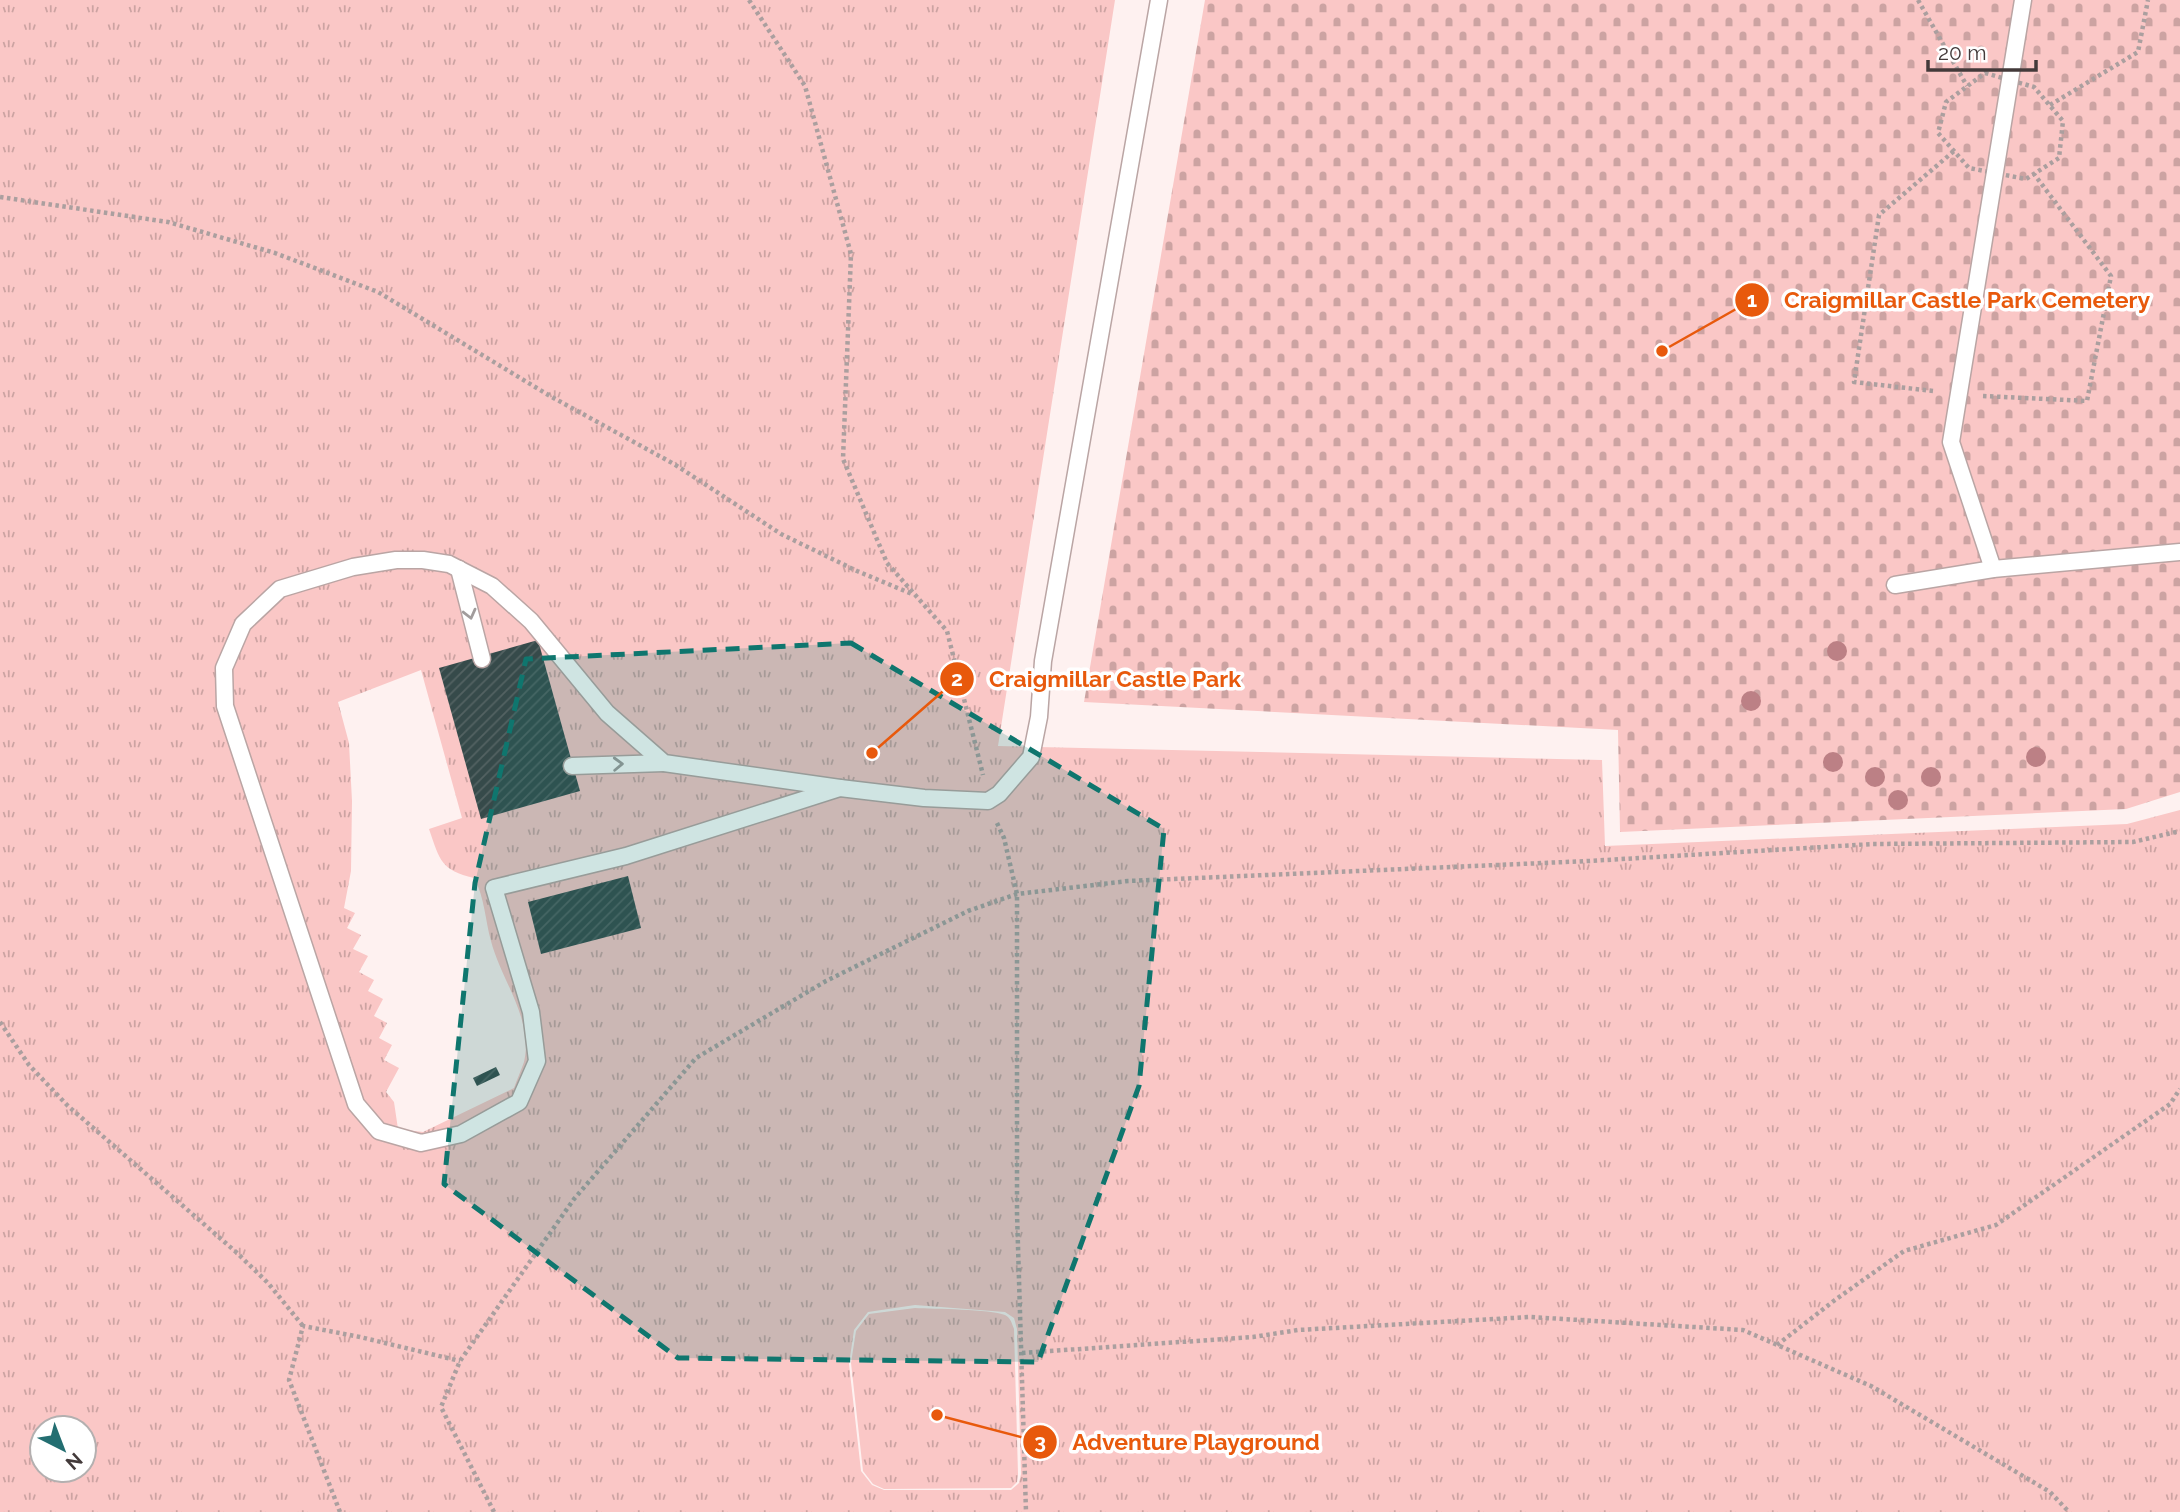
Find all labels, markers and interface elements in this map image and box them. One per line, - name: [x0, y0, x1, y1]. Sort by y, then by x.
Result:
- scale bar: [1928, 28, 2036, 72]
- text: 20 m: [1938, 40, 1986, 65]
- callout: Craigmillar Castle Park Cemetery: [1735, 278, 2164, 322]
- text: Craigmillar Castle Park Cemetery: [1784, 286, 2150, 313]
- text: 1: [1747, 287, 1757, 312]
- one-way arrow: [462, 608, 476, 620]
- callout: Craigmillar Castle Park: [940, 657, 1255, 701]
- text: Craigmillar Castle Park: [989, 665, 1241, 692]
- text: 2: [951, 666, 963, 691]
- one-way arrow: [613, 757, 624, 772]
- north arrow: [28, 1414, 98, 1484]
- callout: Adventure Playground: [1023, 1420, 1333, 1464]
- text: Adventure Playground: [1072, 1428, 1320, 1455]
- text: 3: [1034, 1429, 1046, 1454]
- text: N: [62, 1449, 87, 1475]

